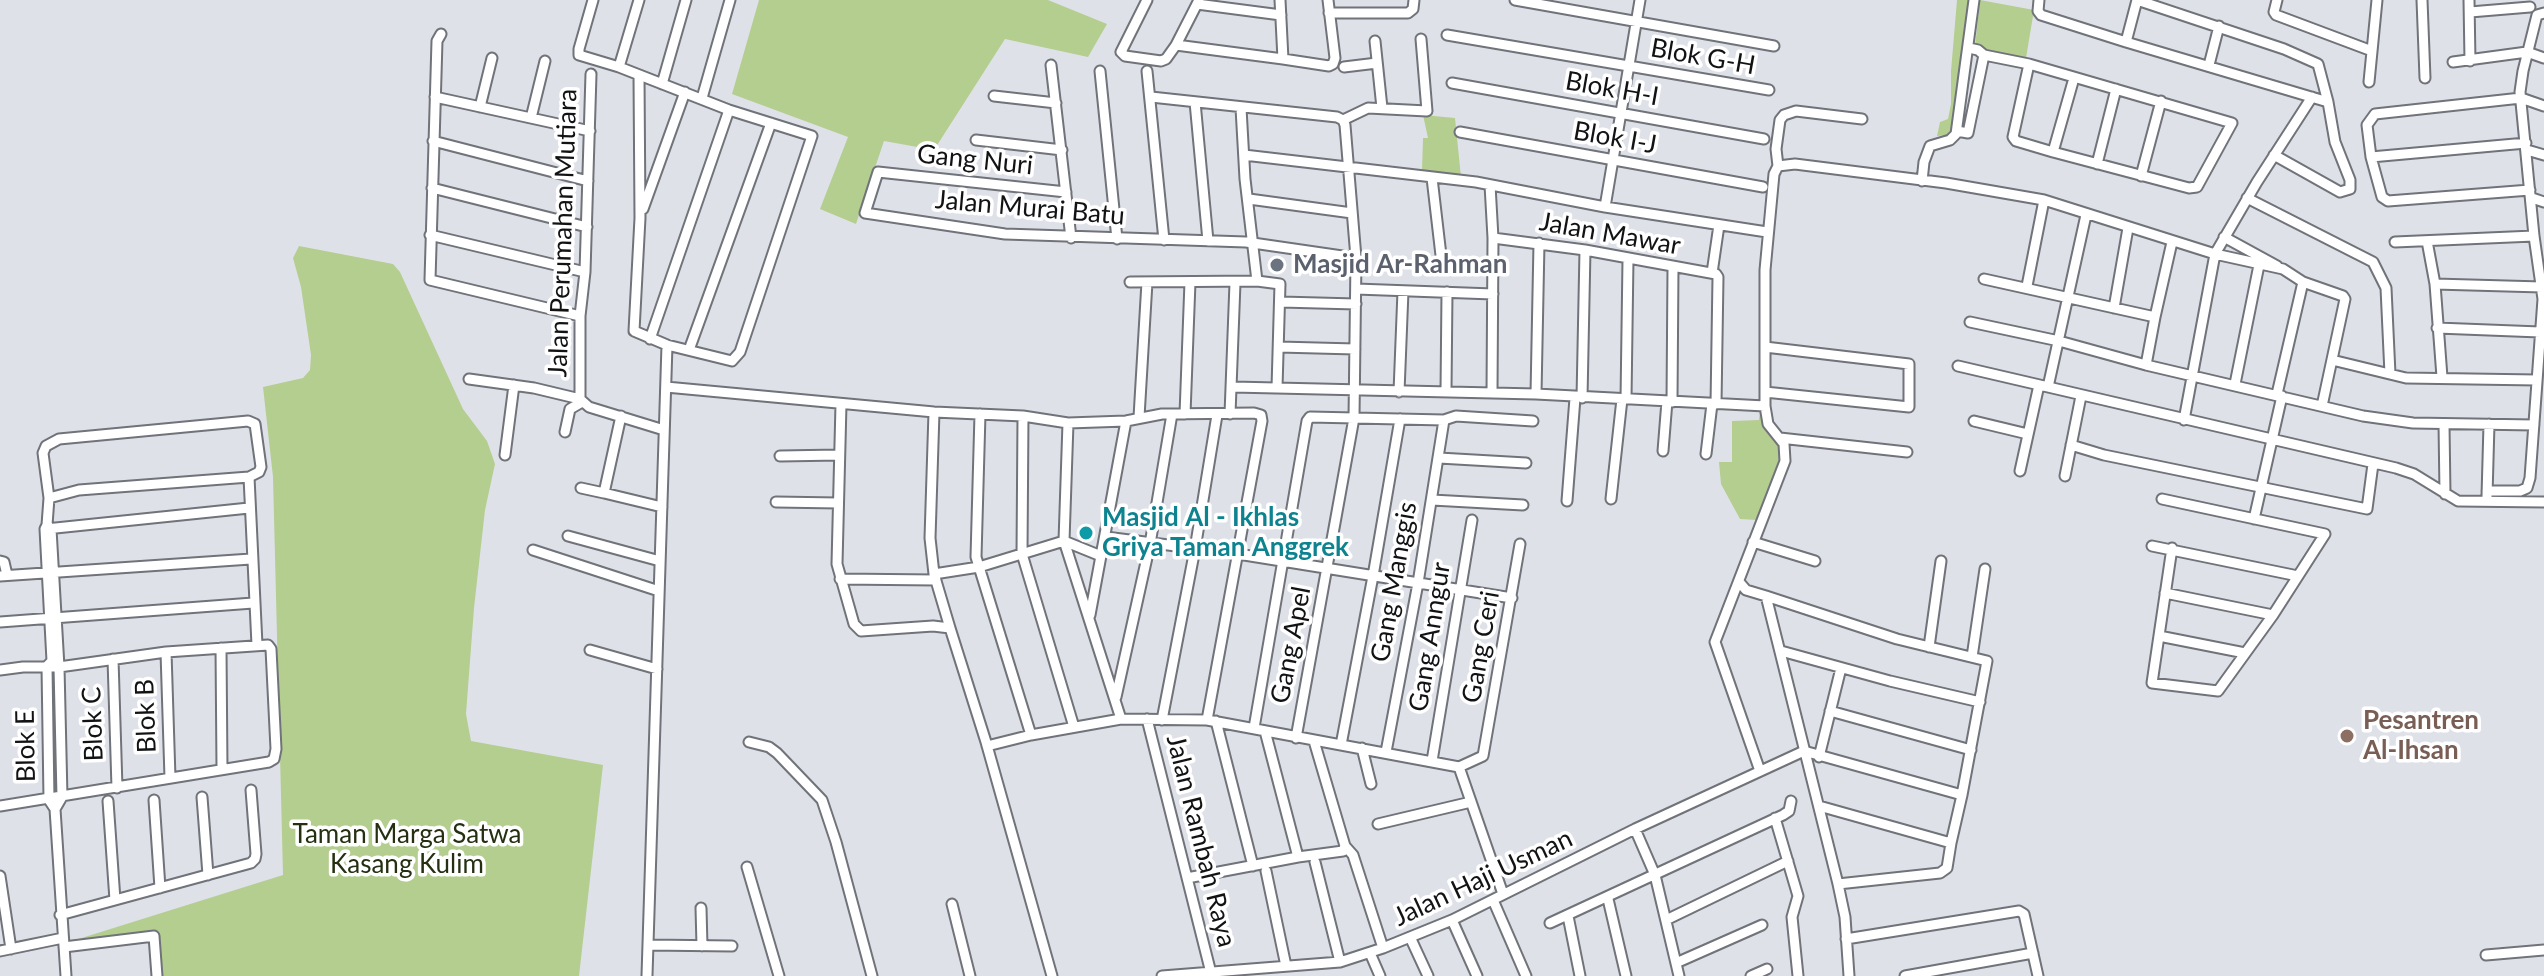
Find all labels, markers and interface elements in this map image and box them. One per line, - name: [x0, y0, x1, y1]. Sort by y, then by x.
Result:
- street label: Blok G-H: [1648, 32, 1758, 82]
- street label: Blok H-I: [1563, 65, 1661, 113]
- street label: Jalan Perumahan Mutiara: [542, 88, 584, 378]
- street label: Blok I-J: [1571, 115, 1659, 161]
- street label: Gang Nuri: [916, 138, 1034, 182]
- street label: Jalan Murai Batu: [934, 184, 1126, 232]
- street label: Jalan Mawar: [1537, 206, 1683, 262]
- place label: Masjid Ar-Rahman: [1293, 249, 1507, 281]
- marker: Masjid Ar-Rahman: [1268, 256, 1286, 274]
- street label: Gang Manggis: [1365, 499, 1423, 665]
- place label: Masjid Al - Ikhlas Griya Taman Anggrek: [1102, 502, 1349, 564]
- marker: Masjid Al - Ikhlas Griya Taman Anggrek: [1077, 524, 1095, 542]
- street label: Gang Anngur: [1403, 560, 1457, 714]
- street label: Gang Apel: [1264, 584, 1318, 706]
- street label: Gang Ceri: [1456, 589, 1506, 705]
- street label: Blok B: [129, 678, 163, 754]
- street label: Blok C: [76, 686, 110, 762]
- place label: Pesantren Al-Ihsan: [2363, 705, 2479, 766]
- street label: Blok E: [10, 710, 42, 782]
- marker: Pesantren Al-Ihsan: [2338, 727, 2356, 745]
- street label: Jalan Rambah Raya: [1160, 732, 1242, 950]
- park label: Taman Marga Satwa Kasang Kulim: [293, 819, 521, 880]
- street label: Jalan Haji Usman: [1389, 823, 1577, 933]

